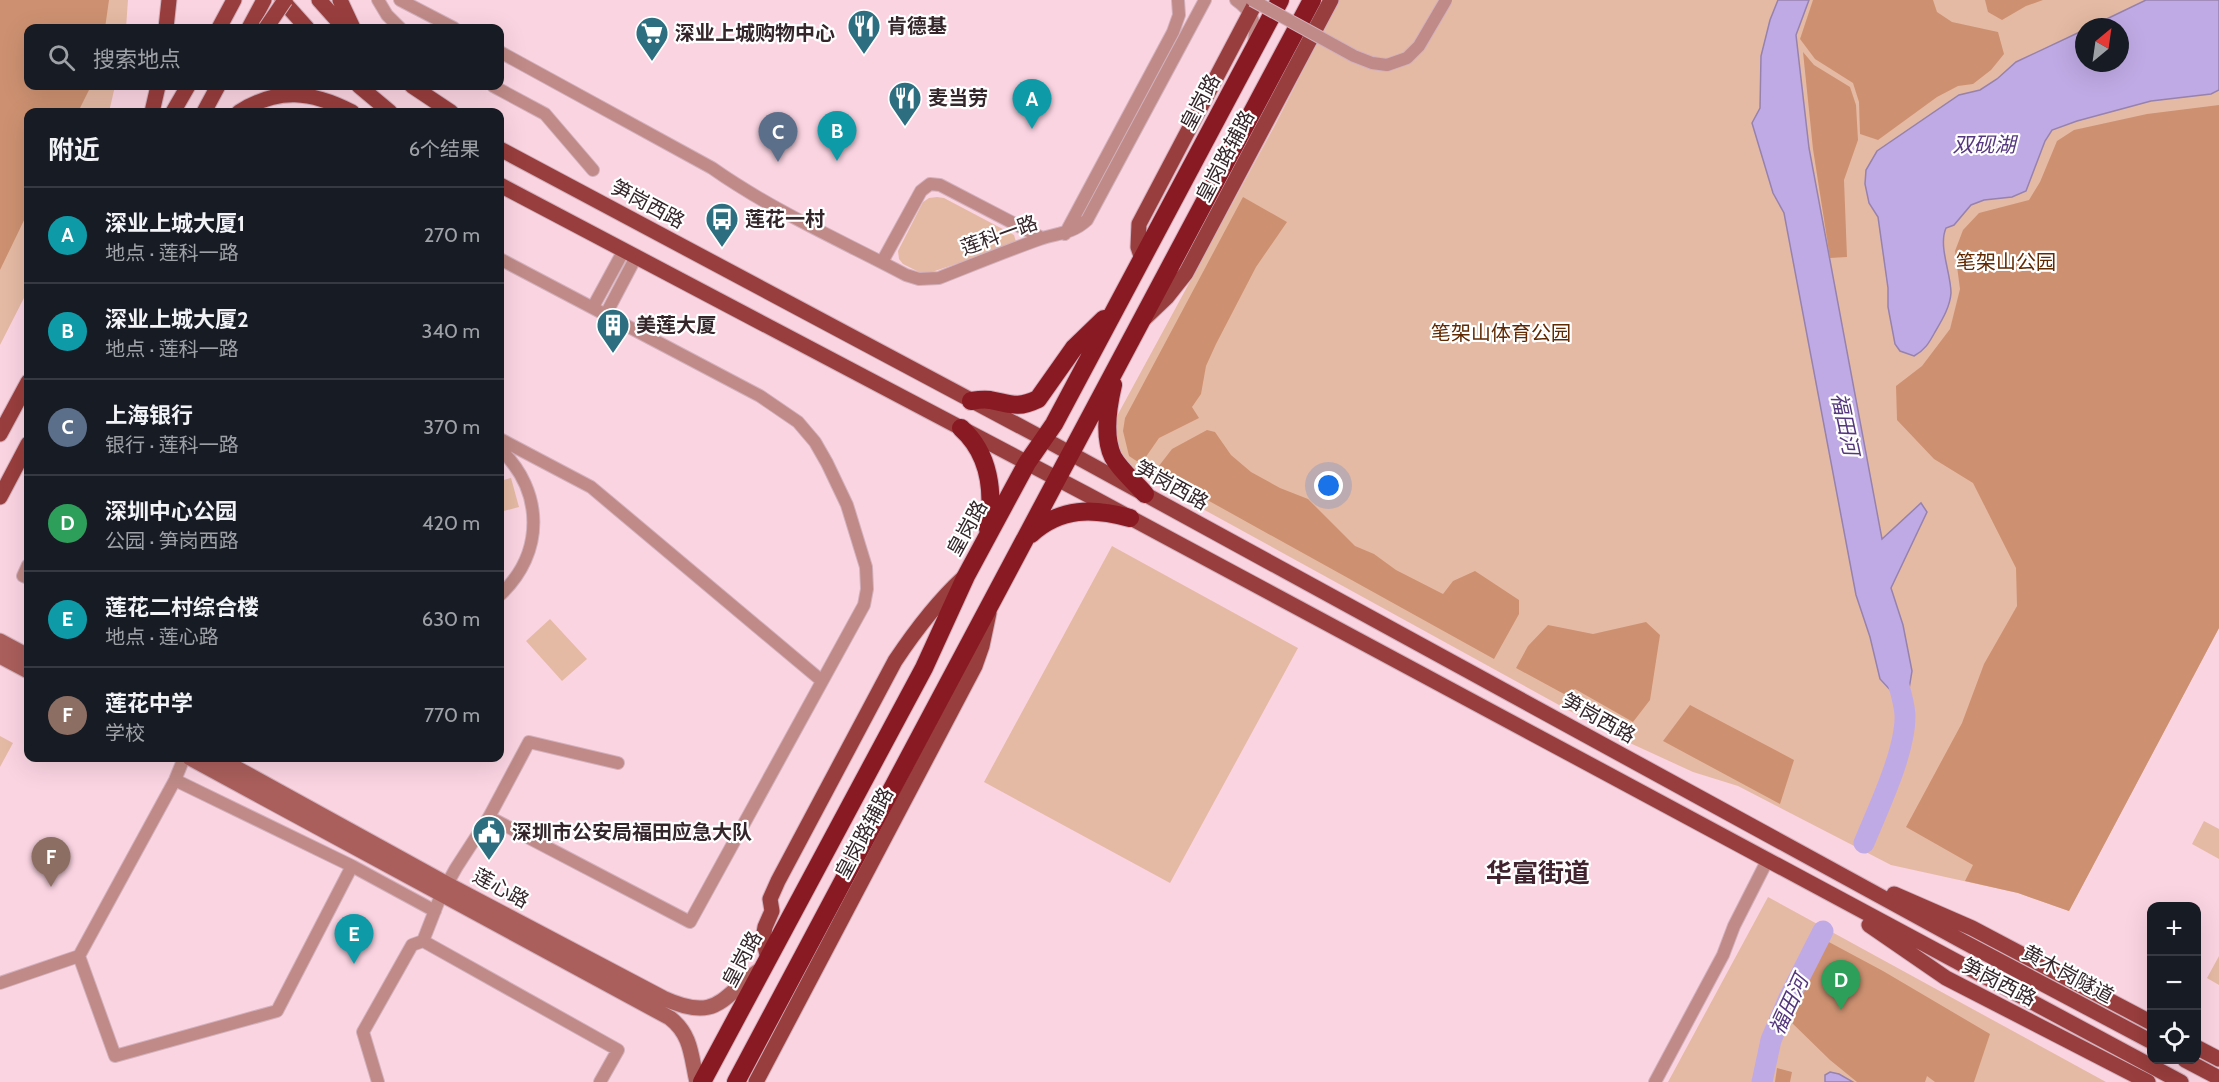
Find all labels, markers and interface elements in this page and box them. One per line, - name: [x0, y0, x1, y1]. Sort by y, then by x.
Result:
- restaurant icon: 肯德基: [846, 8, 882, 55]
- place label: 肯德基: [887, 14, 947, 38]
- supermarket icon: 深业上城购物中心: [634, 15, 670, 62]
- north arrow: [2075, 18, 2129, 72]
- place label: 深业上城购物中心: [675, 21, 835, 45]
- search box: [24, 24, 504, 90]
- icon: search: [45, 41, 78, 74]
- text: 搜索地点: [93, 46, 181, 73]
- street label: 皇岗路: [1175, 70, 1225, 134]
- restaurant icon: 麦当劳: [887, 80, 923, 127]
- pin: A: [1012, 80, 1052, 129]
- place label: 麦当劳: [928, 86, 988, 110]
- street label: 皇岗路辅路: [1191, 106, 1259, 206]
- pin: C: [758, 112, 798, 162]
- pin: B: [818, 112, 856, 161]
- water label: 双砚湖: [1953, 132, 2018, 157]
- text: 附近: [48, 134, 100, 166]
- text: 6个结果: [409, 137, 480, 161]
- street label: 笋岗西路: [607, 175, 689, 233]
- bus stop icon: 莲花一村: [704, 201, 740, 248]
- place label: 莲花一村: [745, 207, 825, 231]
- text: 深业上城大厦1: [105, 210, 245, 237]
- street label: 莲科一路: [957, 210, 1041, 260]
- text: A: [61, 223, 74, 247]
- text: 270 m: [424, 223, 480, 247]
- text: 地点 · 莲科一路: [105, 241, 239, 265]
- park label: 笔架山公园: [1956, 250, 2056, 274]
- text: 深业上城大厦2: [105, 306, 249, 333]
- building icon: 美莲大厦: [595, 307, 631, 354]
- place label: 美莲大厦: [636, 313, 716, 337]
- text: B: [61, 319, 74, 343]
- text: 340 m: [422, 319, 480, 343]
- park label: 笔架山体育公园: [1431, 321, 1571, 345]
- text: 地点 · 莲科一路: [105, 337, 239, 361]
- water label: 福田河: [1827, 390, 1865, 461]
- text: 上海银行: [105, 402, 193, 429]
- text: C: [61, 415, 74, 439]
- text: 370 m: [423, 415, 480, 439]
- text: 银行 · 莲科一路: [105, 433, 239, 457]
- street label: 笋岗西路: [1131, 455, 1213, 515]
- your location: [1314, 471, 1343, 500]
- street label: 皇岗路: [942, 496, 992, 560]
- text: 深圳中心公园: [105, 498, 237, 525]
- text: D: [60, 511, 75, 535]
- text: 420 m: [422, 511, 480, 535]
- text: 公园 · 笋岗西路: [105, 529, 239, 553]
- text: 莲花二村综合楼: [105, 594, 259, 621]
- text: E: [62, 607, 73, 631]
- text: 630 m: [422, 607, 480, 631]
- text: 地点 · 莲心路: [105, 625, 219, 649]
- street label: 笋岗西路: [1558, 688, 1640, 748]
- text: 莲花中学: [105, 690, 193, 717]
- text: F: [62, 703, 73, 727]
- text: 770 m: [424, 703, 480, 727]
- text: 学校: [105, 721, 145, 745]
- street label: 皇岗路辅路: [830, 783, 898, 883]
- public building icon: 深圳市公安局福田应急大队: [471, 814, 507, 861]
- place label: 深圳市公安局福田应急大队: [512, 820, 752, 844]
- pin: F: [32, 838, 70, 887]
- district label: 华富街道: [1486, 857, 1590, 889]
- street label: 莲心路: [469, 863, 533, 913]
- map controls: [2147, 902, 2201, 1064]
- button: +: [2147, 902, 2201, 956]
- pin: E: [334, 914, 374, 964]
- street label: 皇岗路: [717, 927, 767, 991]
- street label: 黄木岗隧道: [2018, 940, 2118, 1008]
- street label: 笋岗西路: [1958, 953, 2040, 1011]
- button: −: [2147, 956, 2201, 1010]
- pin: D: [1822, 960, 1860, 1010]
- water label: 福田河: [1764, 967, 1815, 1039]
- button: locate: [2147, 1010, 2201, 1064]

